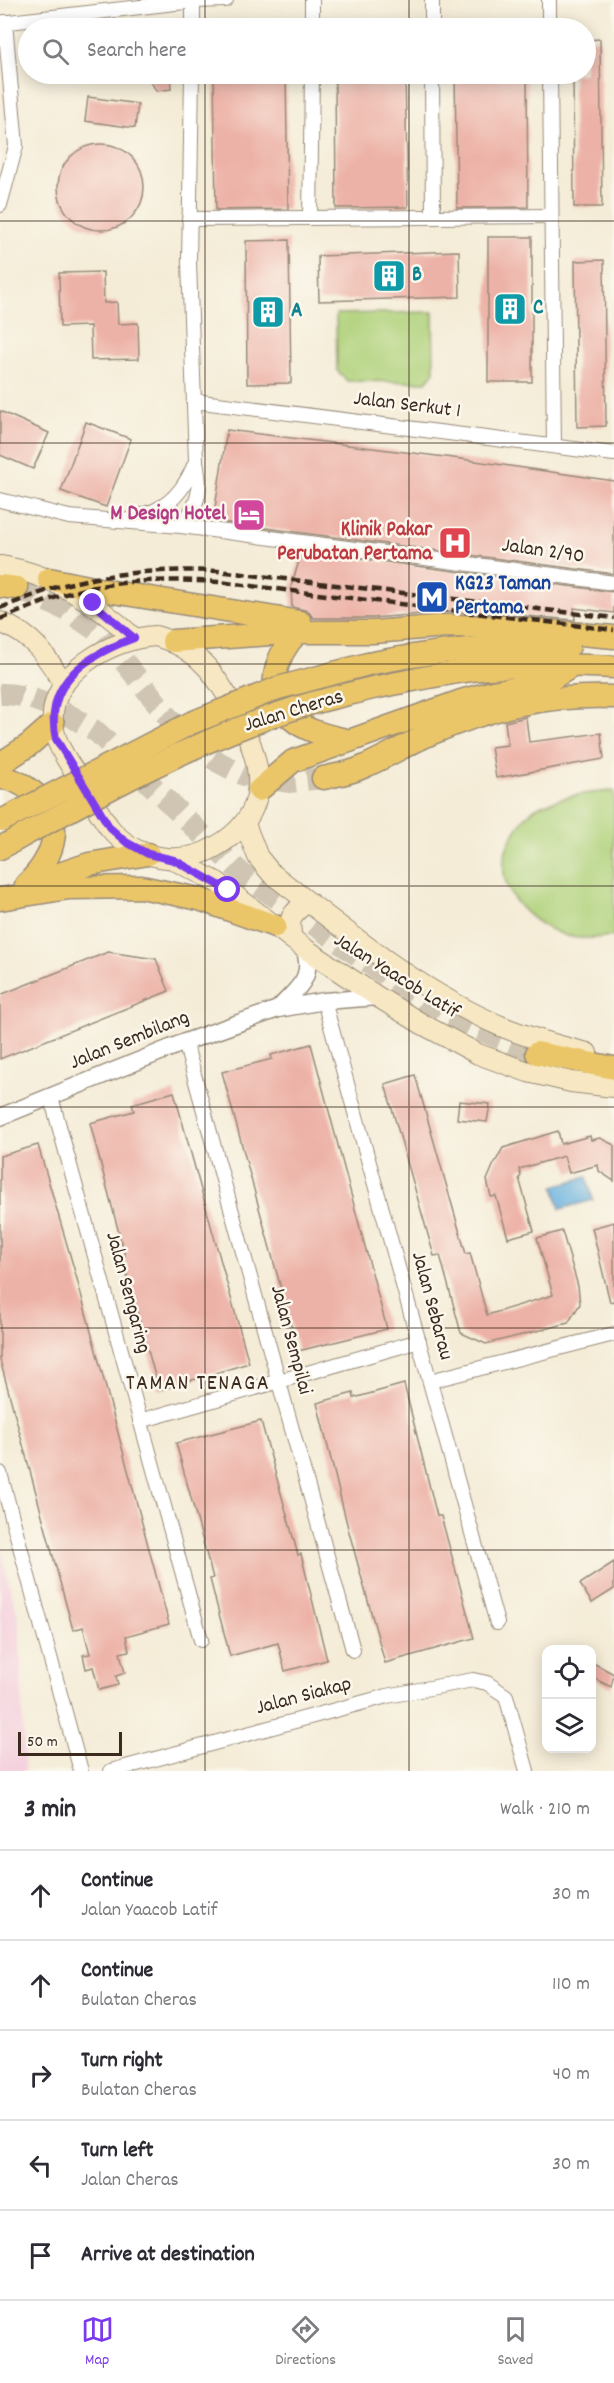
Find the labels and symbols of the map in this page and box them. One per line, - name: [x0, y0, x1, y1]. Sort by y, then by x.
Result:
- building icon: B: [371, 258, 407, 294]
- place label: B: [412, 261, 422, 291]
- building icon: C: [492, 291, 528, 327]
- building icon: A: [250, 294, 286, 330]
- place label: C: [533, 294, 544, 324]
- place label: A: [291, 297, 302, 327]
- street label: Jalan Serkut 1: [352, 385, 462, 427]
- hotel icon: M Design Hotel: [231, 497, 267, 533]
- place label: M Design Hotel: [110, 500, 227, 530]
- place label: Klinik Pakar Perubatan Pertama: [277, 516, 433, 570]
- hospital icon: Klinik Pakar Perubatan Pertama: [437, 525, 473, 561]
- street label: Jalan 2/90: [500, 531, 586, 573]
- place label: KG23 Taman Pertama: [455, 570, 551, 624]
- metro station icon: KG23 Taman Pertama: [414, 579, 450, 615]
- route end: [79, 589, 105, 615]
- street label: Jalan Cheras: [241, 683, 347, 741]
- route start: [214, 876, 240, 902]
- street label: Jalan Yaacob Latif: [327, 926, 465, 1028]
- street label: Jalan Sembilang: [66, 1003, 194, 1079]
- street label: Jalan Sengaring: [96, 1229, 158, 1357]
- street label: Jalan Sebarau: [402, 1249, 460, 1363]
- street label: Jalan Sempilai: [261, 1282, 319, 1398]
- district label: TAMAN TENAGA: [126, 1369, 270, 1400]
- street label: Jalan Siakap: [253, 1670, 355, 1724]
- scale bar: [18, 1729, 122, 1756]

